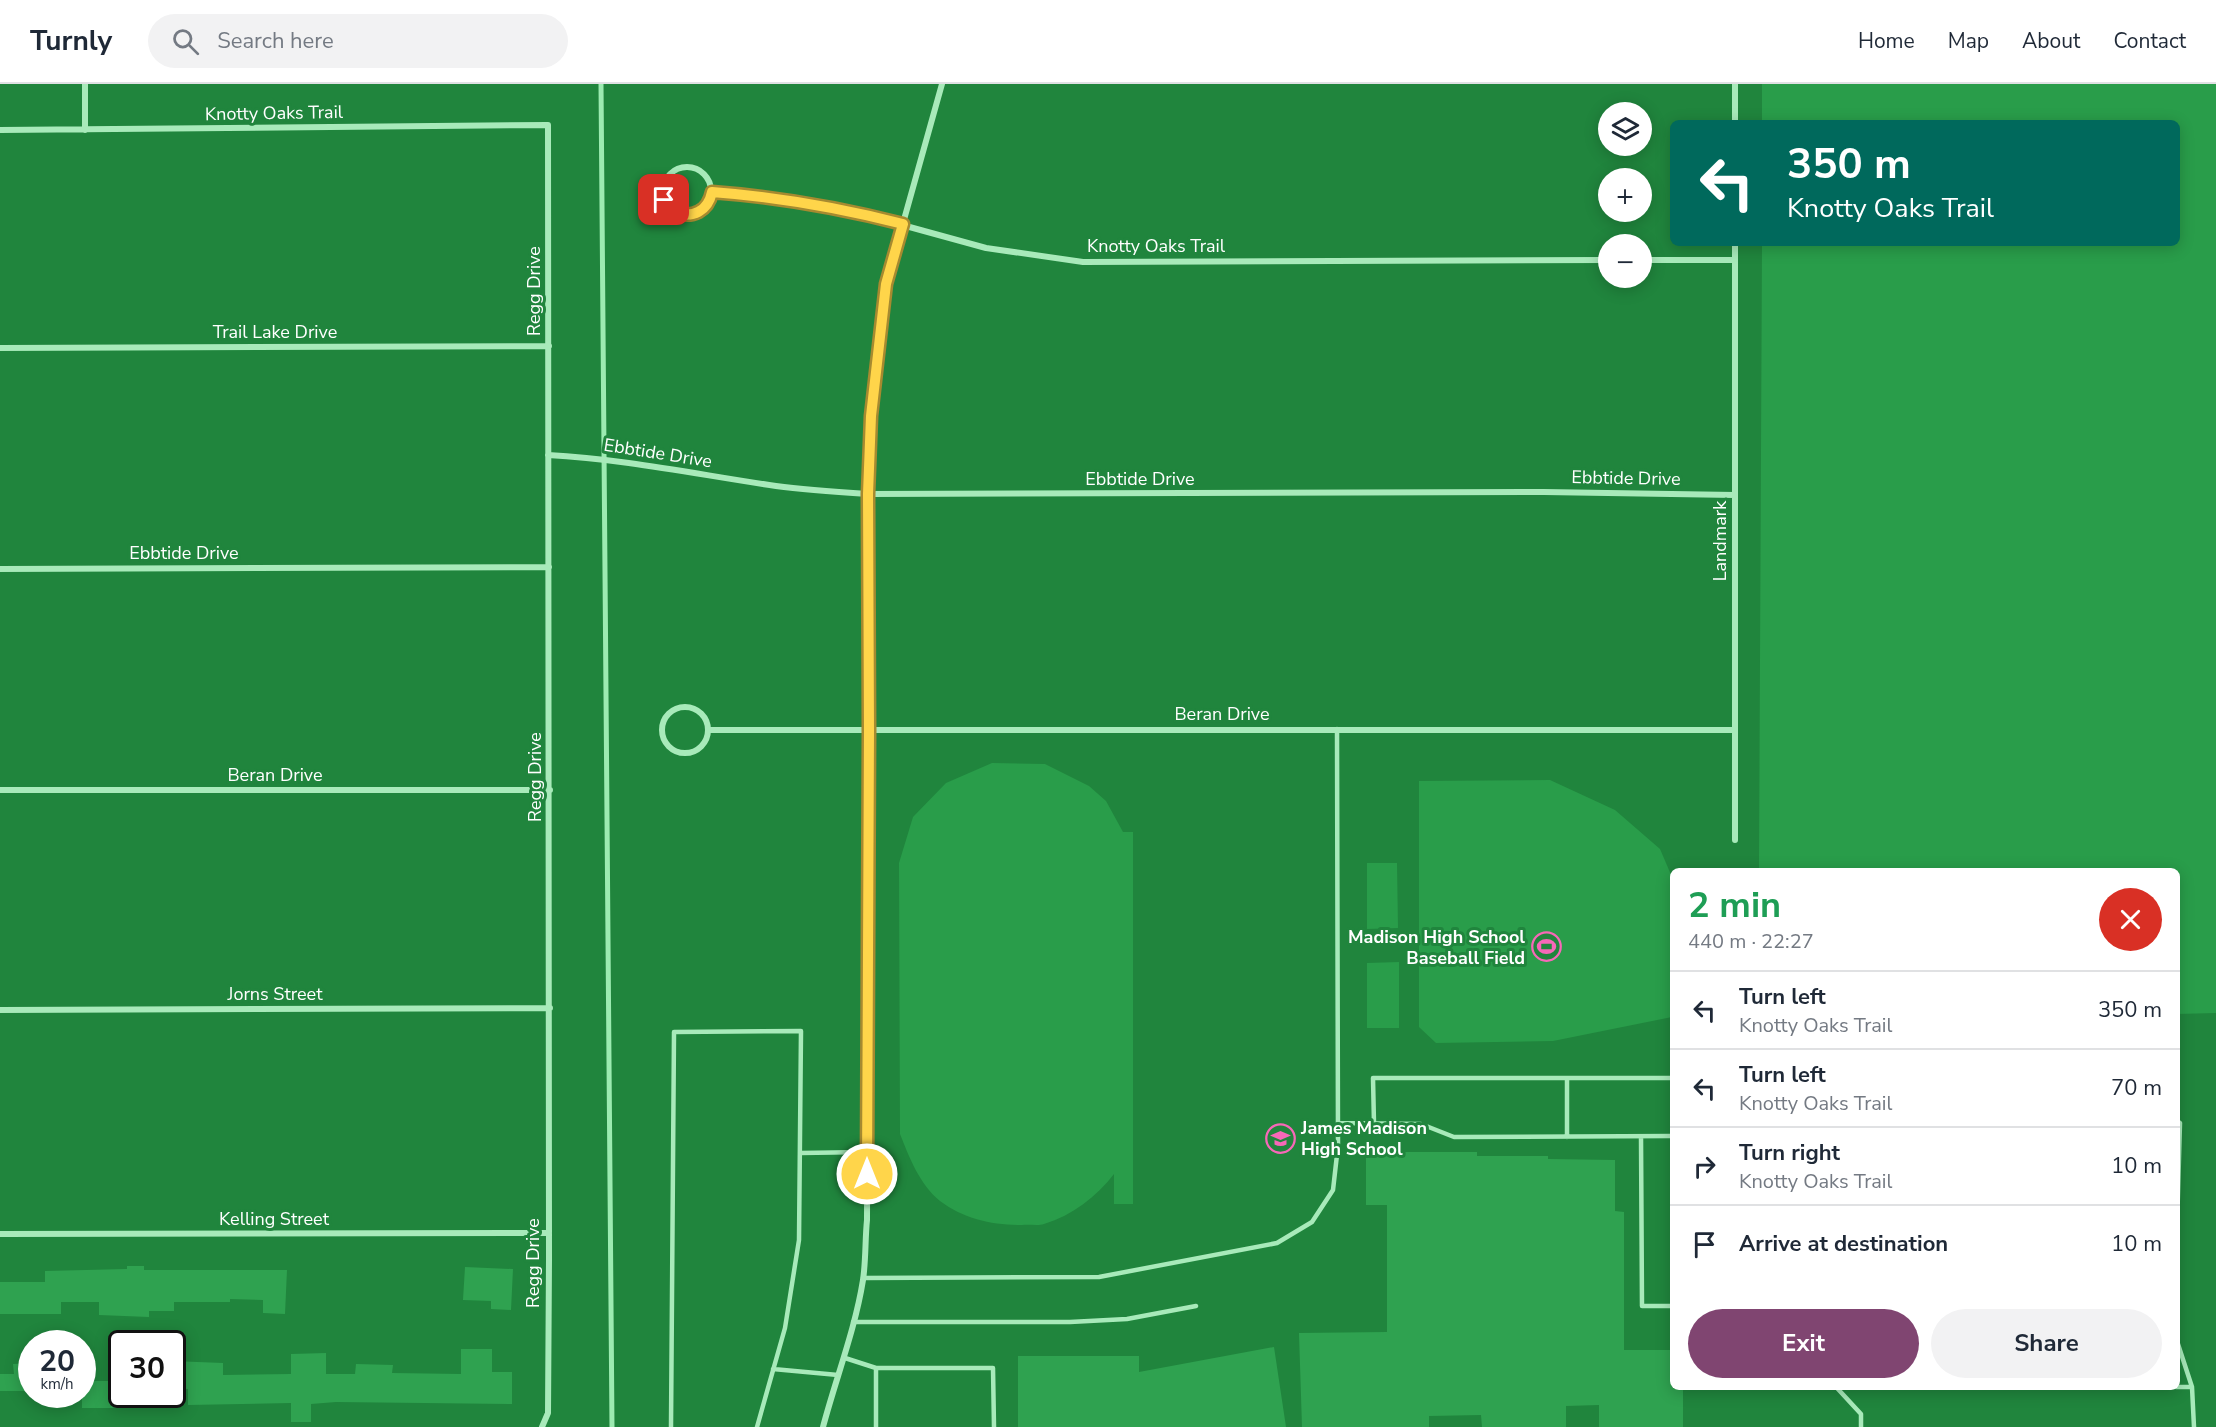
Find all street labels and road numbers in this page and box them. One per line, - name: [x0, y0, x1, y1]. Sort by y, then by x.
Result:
- street label: Knotty Oaks Trail: [205, 100, 344, 126]
- street label: Knotty Oaks Trail: [1087, 234, 1226, 258]
- street label: Regg Drive: [522, 246, 546, 336]
- street label: Trail Lake Drive: [213, 320, 337, 344]
- street label: Ebbtide Drive: [602, 433, 714, 473]
- street label: Ebbtide Drive: [1571, 465, 1681, 491]
- street label: Ebbtide Drive: [1085, 467, 1195, 491]
- street label: Landmark: [1708, 500, 1732, 581]
- street label: Ebbtide Drive: [129, 541, 239, 565]
- street label: Beran Drive: [1174, 702, 1270, 726]
- street label: Regg Drive: [523, 732, 547, 822]
- street label: Beran Drive: [227, 763, 323, 787]
- street label: Jorns Street: [227, 982, 323, 1006]
- street label: Kelling Street: [219, 1207, 330, 1231]
- street label: Regg Drive: [521, 1218, 545, 1308]

